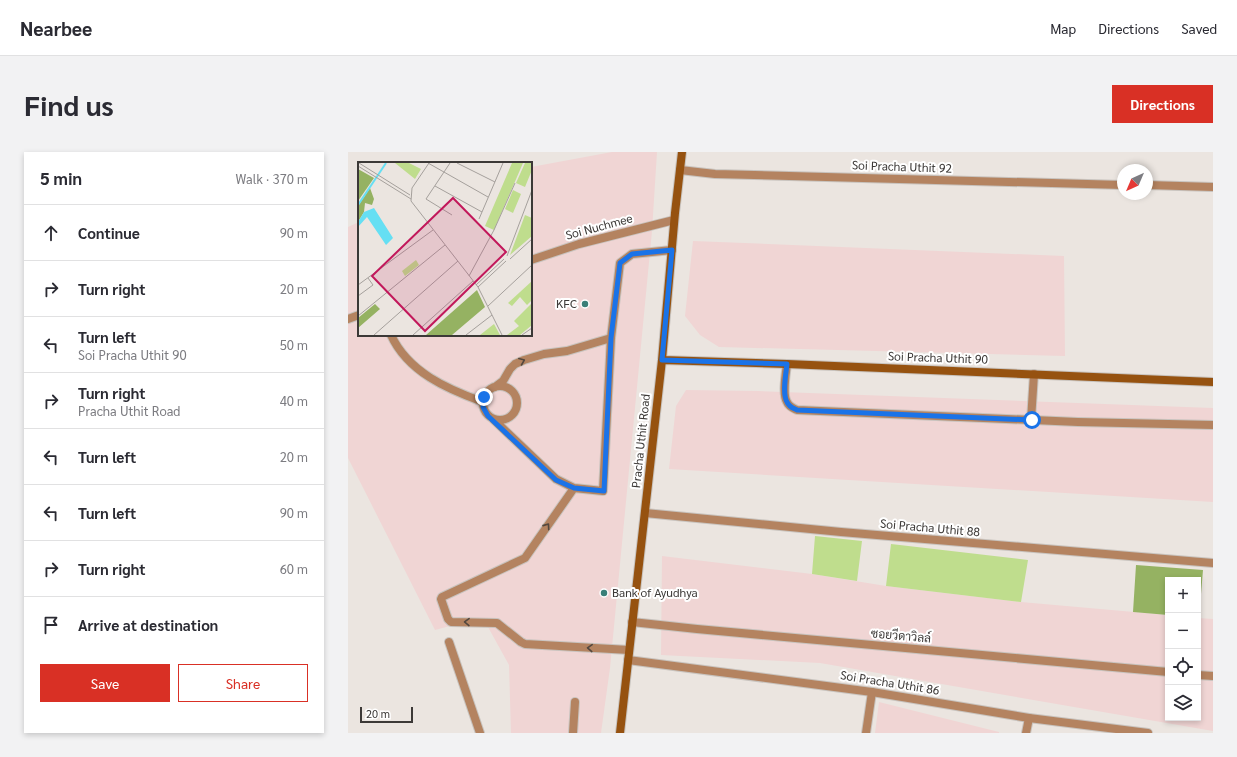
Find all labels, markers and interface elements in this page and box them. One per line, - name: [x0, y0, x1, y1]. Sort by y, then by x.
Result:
- text: Nearbee: [20, 16, 92, 40]
- text: Map: [1050, 19, 1076, 37]
- text: Directions: [1098, 19, 1159, 37]
- text: Saved: [1181, 19, 1217, 37]
- button: Directions: [1112, 85, 1213, 123]
- text: Find us: [24, 86, 114, 122]
- street label: Soi Pracha Uthit 92: [852, 156, 953, 176]
- inset map: [358, 162, 532, 336]
- north arrow: [1117, 164, 1153, 200]
- text: 5 min: [40, 167, 82, 189]
- text: Walk · 370 m: [236, 170, 308, 187]
- street label: Soi Nuchmee: [564, 209, 634, 243]
- icon: ahead: [40, 222, 62, 244]
- text: Continue: [78, 223, 140, 242]
- text: 90 m: [280, 224, 308, 241]
- icon: right: [40, 278, 62, 300]
- text: Turn right: [78, 279, 145, 298]
- text: 20 m: [280, 280, 308, 297]
- place label: KFC: [556, 295, 577, 311]
- marker: KFC: [580, 299, 590, 309]
- text: Turn left: [78, 327, 136, 346]
- icon: left: [40, 334, 62, 356]
- text: 50 m: [280, 336, 308, 353]
- text: Soi Pracha Uthit 90: [78, 346, 187, 363]
- street label: Soi Pracha Uthit 90: [888, 347, 989, 367]
- one-way arrow: [519, 357, 526, 365]
- text: Turn right: [78, 383, 145, 402]
- route end: [475, 388, 493, 406]
- icon: right: [40, 390, 62, 412]
- text: 40 m: [280, 392, 308, 409]
- street label: Pracha Uthit Road: [627, 393, 653, 489]
- text: Pracha Uthit Road: [78, 402, 180, 419]
- route start: [1023, 411, 1041, 429]
- icon: left: [40, 446, 62, 468]
- text: Turn left: [78, 447, 136, 466]
- text: 20 m: [280, 448, 308, 465]
- icon: left: [40, 502, 62, 524]
- text: Turn left: [78, 503, 136, 522]
- text: 90 m: [280, 504, 308, 521]
- street label: Soi Pracha Uthit 88: [879, 515, 981, 539]
- one-way arrow: [542, 524, 549, 531]
- icon: right: [40, 558, 62, 580]
- text: Turn right: [78, 559, 145, 578]
- text: 60 m: [280, 560, 308, 577]
- map controls: [1165, 577, 1201, 721]
- button: +: [1165, 577, 1201, 613]
- place label: Bank of Ayudhya: [612, 584, 698, 600]
- marker: Bank of Ayudhya: [599, 588, 609, 598]
- button: −: [1165, 613, 1201, 649]
- icon: arrive: [40, 614, 62, 636]
- text: Arrive at destination: [78, 615, 218, 634]
- one-way arrow: [464, 618, 470, 626]
- street label: ซอยวีดาวิลล์: [870, 624, 932, 646]
- one-way arrow: [587, 644, 593, 652]
- button: locate: [1165, 649, 1201, 685]
- button: Save: [40, 664, 170, 702]
- button: Share: [178, 664, 308, 702]
- street label: Soi Pracha Uthit 86: [839, 666, 941, 698]
- button: layers: [1165, 685, 1201, 721]
- scale bar: [360, 705, 413, 724]
- text: 20 m: [366, 706, 390, 721]

